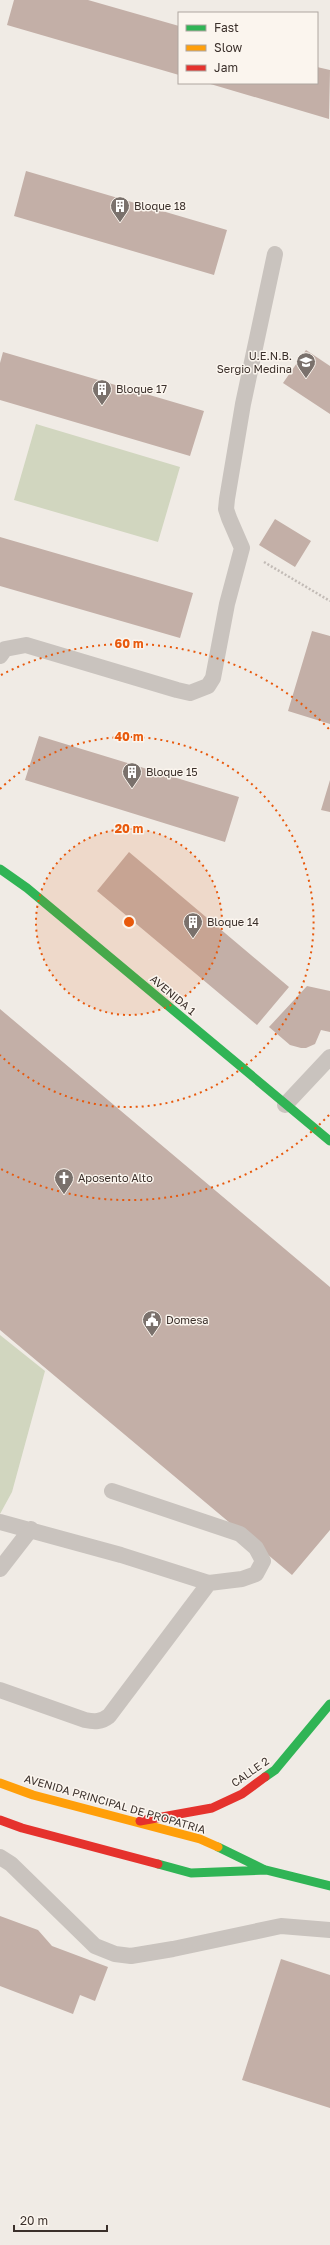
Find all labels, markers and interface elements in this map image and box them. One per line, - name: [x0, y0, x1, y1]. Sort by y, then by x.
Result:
- legend: [178, 12, 318, 84]
- text: Fast: [214, 20, 239, 35]
- text: Slow: [214, 40, 242, 55]
- text: Jam: [214, 60, 238, 75]
- building icon: Bloque 18: [109, 195, 131, 223]
- place label: Bloque 18: [134, 199, 186, 212]
- place label: U.E.N.B. Sergio Medina: [217, 349, 292, 375]
- school or university icon: U.E.N.B. Sergio Medina: [295, 351, 317, 379]
- building icon: Bloque 17: [91, 378, 113, 406]
- place label: Bloque 17: [116, 382, 167, 395]
- text: 60 m: [115, 636, 143, 651]
- text: 40 m: [115, 729, 143, 744]
- building icon: Bloque 15: [121, 761, 143, 789]
- place label: Bloque 15: [146, 765, 198, 778]
- text: 20 m: [115, 821, 143, 836]
- building icon: Bloque 14: [182, 911, 204, 939]
- centre of rings: [122, 915, 136, 929]
- place label: Bloque 14: [207, 915, 259, 928]
- street label: AVENIDA 1: [148, 972, 199, 1017]
- church icon: Aposento Alto: [53, 1167, 75, 1195]
- place label: Aposento Alto: [78, 1171, 153, 1184]
- public building icon: Domesa: [141, 1309, 163, 1337]
- place label: Domesa: [166, 1313, 208, 1326]
- street label: CALLE 2: [228, 1754, 271, 1789]
- street label: AVENIDA PRINCIPAL DE PROPATRIA: [23, 1771, 208, 1836]
- scale bar: [14, 2207, 107, 2233]
- text: 20 m: [20, 2213, 48, 2228]

